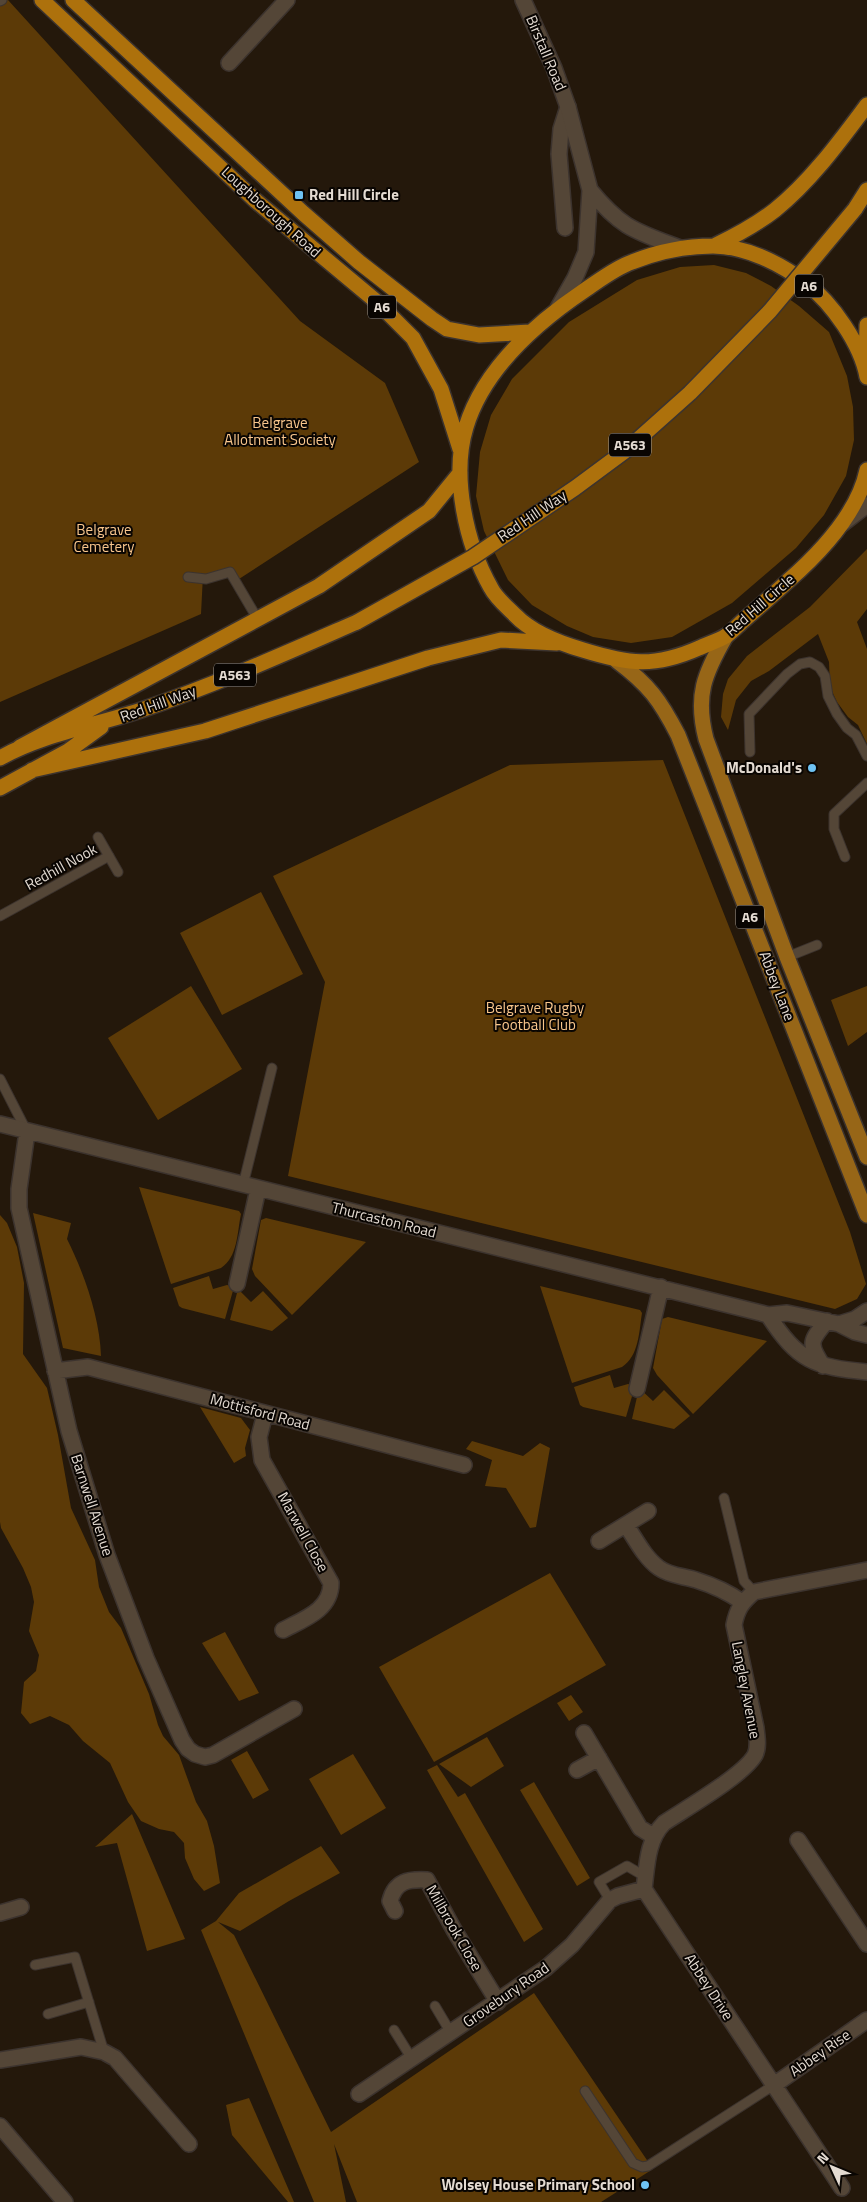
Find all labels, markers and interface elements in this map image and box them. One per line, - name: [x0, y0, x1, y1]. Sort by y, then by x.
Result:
- street label: Birstall Road: [520, 11, 573, 94]
- street label: Loughborough Road: [216, 161, 326, 263]
- place label: Red Hill Circle: [309, 183, 399, 206]
- marker: Red Hill Circle: [293, 189, 305, 201]
- road number: A6: [795, 274, 823, 298]
- road number: A6: [368, 296, 396, 318]
- park label: Belgrave Allotment Society: [224, 411, 336, 451]
- road number: A563: [609, 434, 651, 456]
- street label: Red Hill Way: [492, 484, 571, 547]
- park label: Belgrave Cemetery: [74, 518, 134, 558]
- street label: Red Hill Circle: [720, 568, 800, 641]
- road number: A563: [214, 664, 256, 686]
- street label: Red Hill Way: [117, 679, 199, 728]
- place label: McDonald's: [726, 756, 802, 779]
- marker: McDonald's: [806, 762, 818, 774]
- street label: Redhill Nook: [21, 837, 101, 896]
- road number: A6: [736, 906, 764, 929]
- street label: Abbey Lane: [754, 948, 801, 1024]
- park label: Belgrave Rugby Football Club: [486, 996, 584, 1036]
- street label: Thurcaston Road: [329, 1195, 439, 1244]
- street label: Mottisford Road: [208, 1387, 313, 1436]
- street label: Barnwell Avenue: [65, 1451, 120, 1559]
- street label: Marwell Close: [272, 1487, 335, 1576]
- street label: Langley Avenue: [726, 1639, 767, 1741]
- street label: Millbrook Close: [420, 1880, 488, 1975]
- street label: Abbey Drive: [679, 1949, 740, 2025]
- street label: Grovebury Road: [458, 1956, 554, 2033]
- street label: Abbey Rise: [785, 2023, 855, 2082]
- north arrow: [807, 2142, 857, 2192]
- text: N: [811, 2147, 833, 2168]
- place label: Wolsey House Primary School: [441, 2173, 635, 2196]
- marker: Wolsey House Primary School: [639, 2179, 651, 2191]

